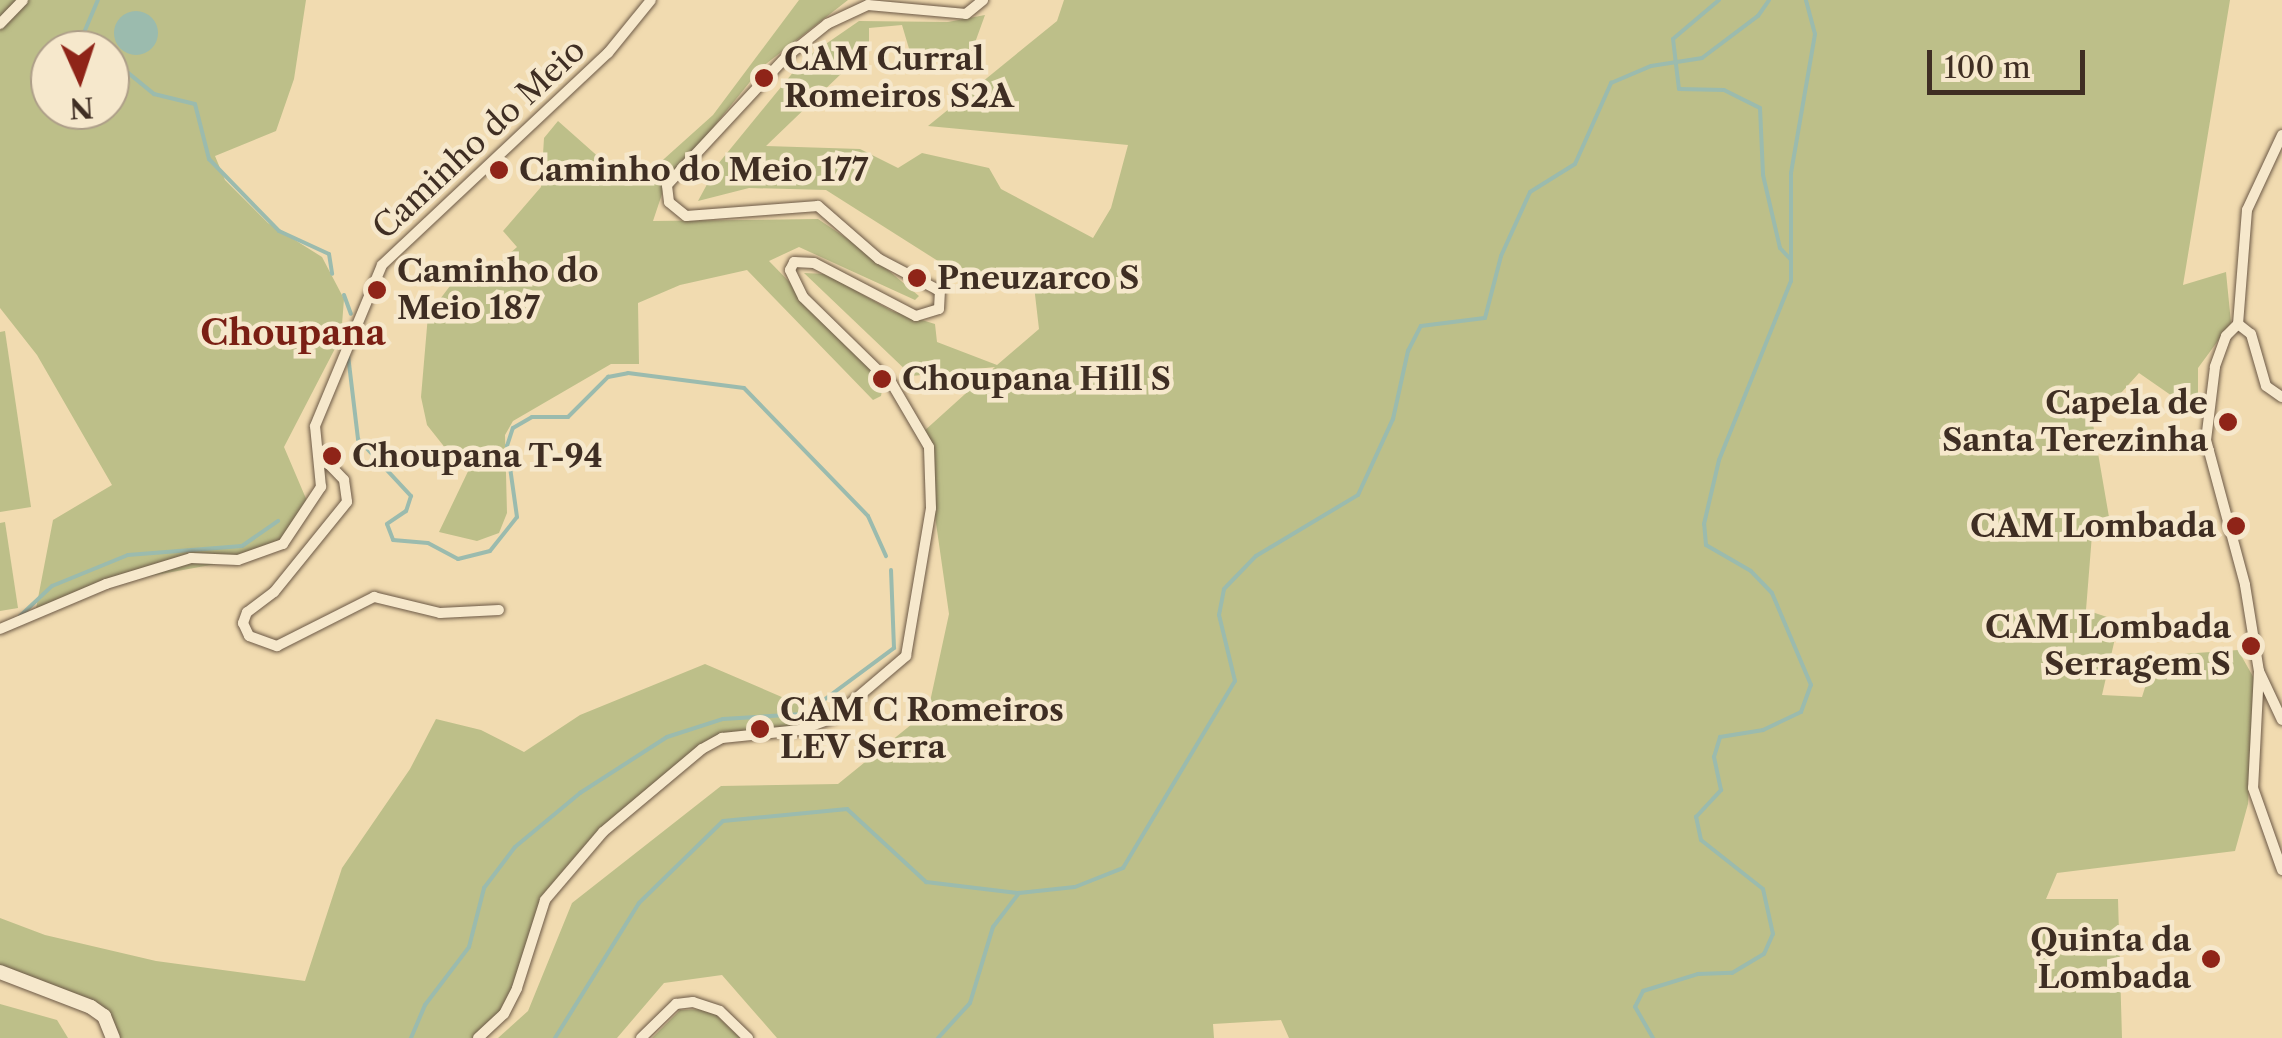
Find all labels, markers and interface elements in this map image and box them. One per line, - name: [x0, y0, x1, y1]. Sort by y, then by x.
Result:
- north arrow: [30, 30, 130, 130]
- scale bar: [1932, 30, 2090, 92]
- street label: Caminho do Meio: [365, 31, 593, 247]
- place label: CAM Curral Romeiros S2A: [784, 41, 1014, 116]
- text: 100 m: [1944, 49, 2031, 86]
- marker: CAM Curral Romeiros S2A: [753, 67, 775, 89]
- text: N: [68, 90, 95, 126]
- place label: Caminho do Meio 177: [519, 151, 868, 189]
- marker: Caminho do Meio 177: [488, 159, 510, 181]
- place label: Caminho do Meio 187: [397, 253, 598, 328]
- place label: Pneuzarco S: [937, 259, 1140, 297]
- marker: Pneuzarco S: [906, 267, 928, 289]
- marker: Caminho do Meio 187: [366, 279, 388, 301]
- district label: Choupana: [200, 312, 386, 354]
- place label: Choupana Hill S: [902, 360, 1171, 398]
- marker: Choupana Hill S: [871, 368, 893, 390]
- place label: Capela de Santa Terezinha: [1941, 385, 2208, 460]
- marker: Capela de Santa Terezinha: [2217, 411, 2239, 433]
- place label: Choupana T-94: [352, 437, 604, 475]
- marker: Choupana T-94: [321, 445, 343, 467]
- place label: CAM Lombada: [1970, 507, 2216, 545]
- marker: CAM Lombada: [2225, 515, 2247, 537]
- place label: CAM Lombada Serragem S: [1985, 609, 2231, 684]
- marker: CAM Lombada Serragem S: [2240, 635, 2262, 657]
- place label: CAM C Romeiros LEV Serra: [780, 692, 1064, 767]
- marker: CAM C Romeiros LEV Serra: [749, 718, 771, 740]
- place label: Quinta da Lombada: [2030, 922, 2191, 997]
- marker: Quinta da Lombada: [2200, 948, 2222, 970]

